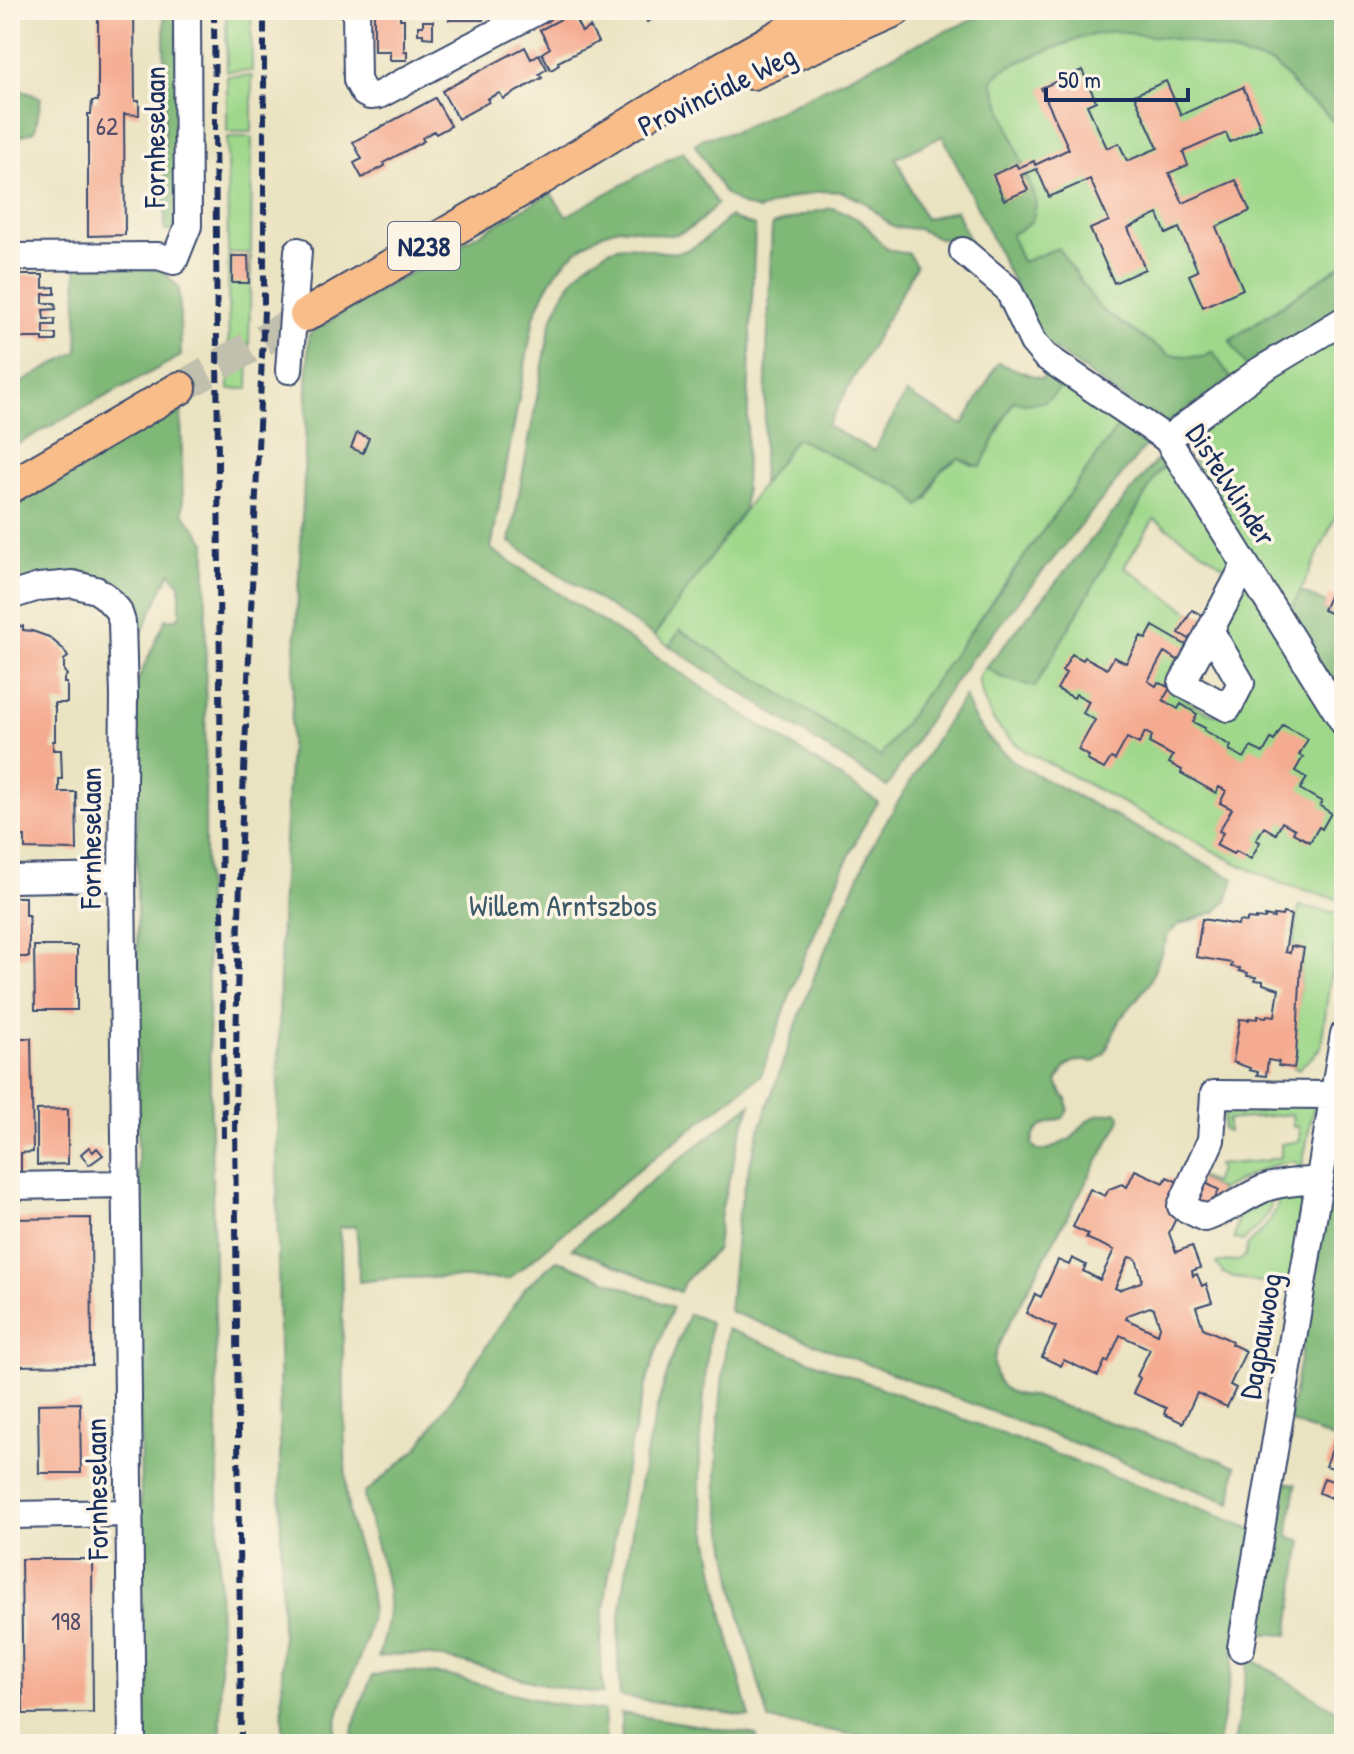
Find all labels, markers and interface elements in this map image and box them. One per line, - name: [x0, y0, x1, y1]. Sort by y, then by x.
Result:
- street label: Provinciale Weg: [631, 35, 802, 146]
- scale bar: [1046, 52, 1188, 102]
- text: 50 m: [1058, 63, 1101, 95]
- street label: Fornheselaan: [134, 66, 174, 209]
- house number: 62: [96, 108, 118, 143]
- road number: N238: [388, 222, 460, 270]
- street label: Distelvlinder: [1177, 416, 1286, 554]
- street label: Fornheselaan: [70, 767, 110, 910]
- park label: Willem Arntszbos: [469, 885, 657, 925]
- street label: Dagpauwoog: [1229, 1270, 1291, 1402]
- street label: Fornheselaan: [75, 1418, 117, 1561]
- house number: 198: [51, 1603, 81, 1638]

